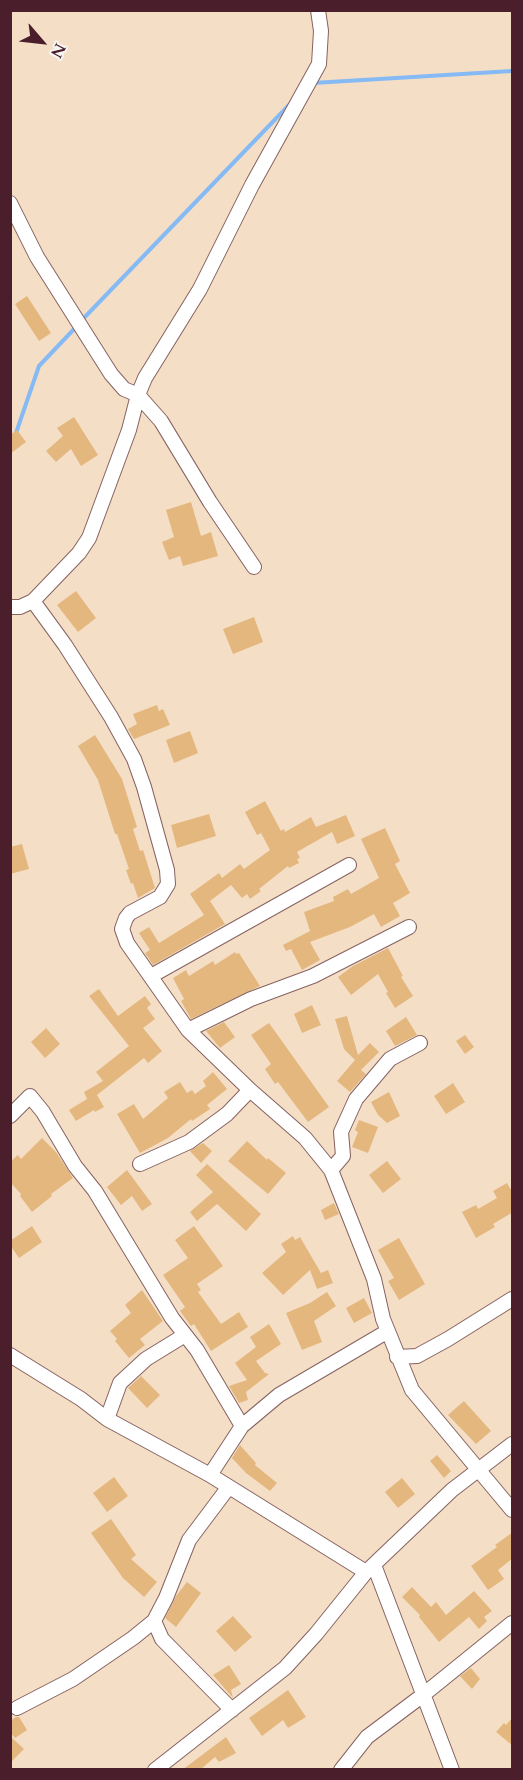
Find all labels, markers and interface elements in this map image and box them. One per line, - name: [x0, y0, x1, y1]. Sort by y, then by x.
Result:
- north arrow: [12, 12, 72, 72]
- text: N: [45, 39, 71, 62]

